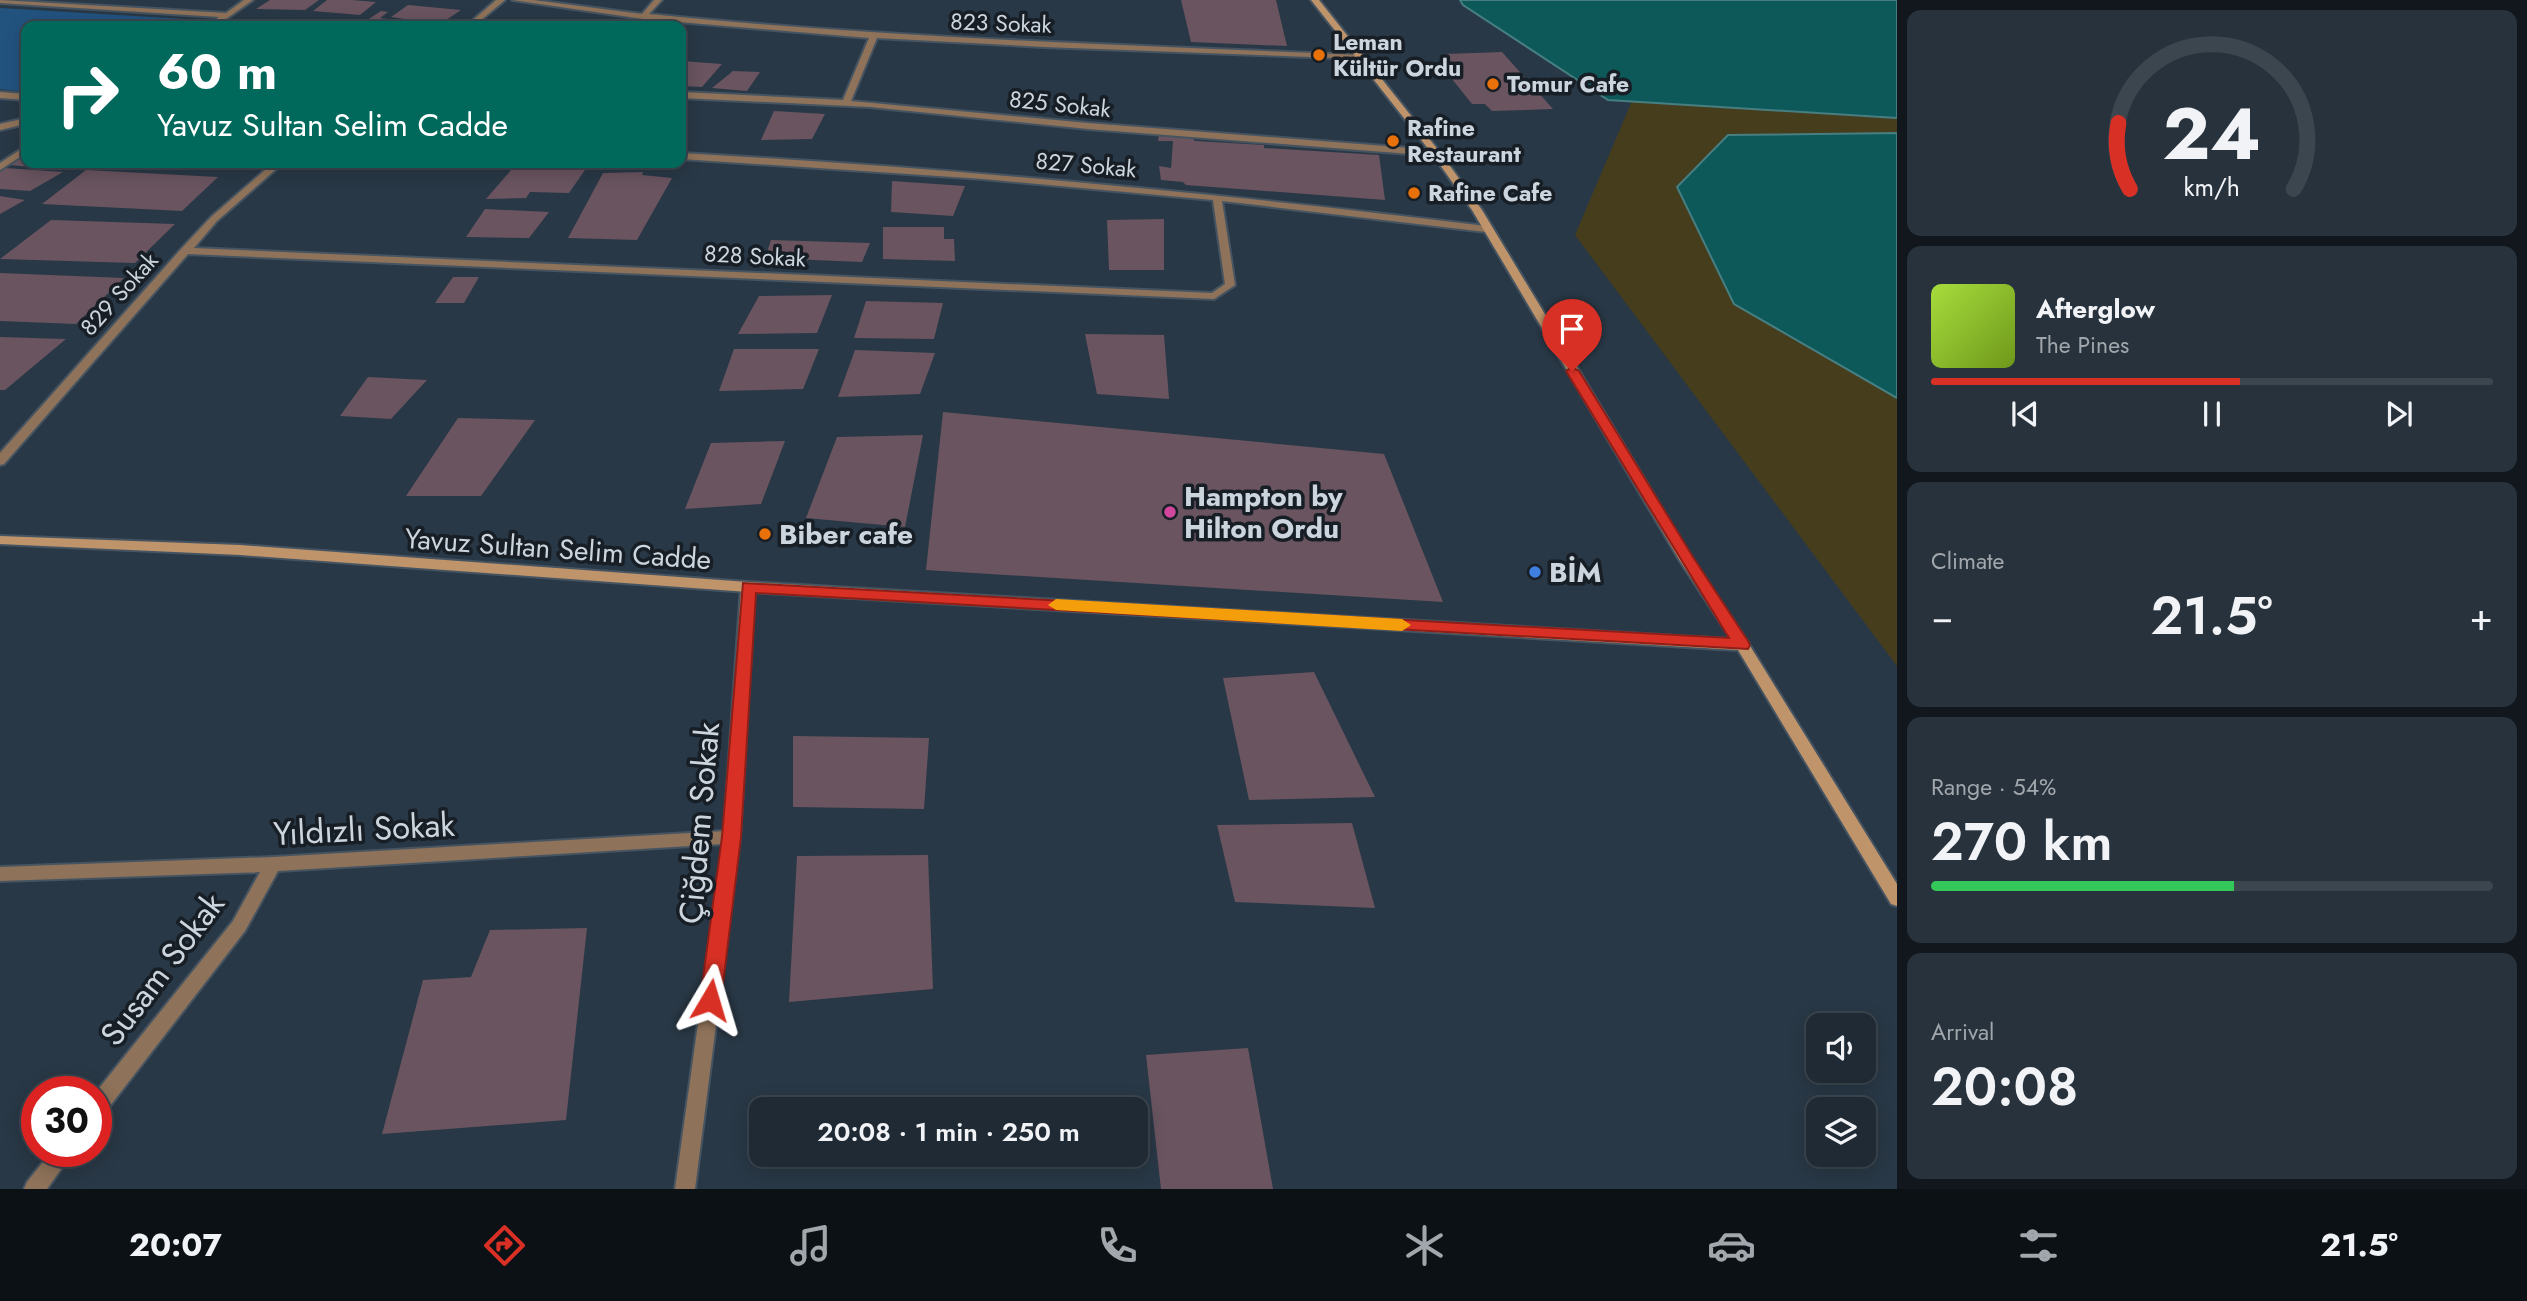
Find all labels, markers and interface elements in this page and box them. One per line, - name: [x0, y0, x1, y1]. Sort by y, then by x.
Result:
- street label: 823 Sokak: [950, 4, 1053, 42]
- place label: Leman Kültür Ordu: [1333, 25, 1461, 85]
- text: 60 m: [157, 37, 277, 107]
- marker: Leman Kültür Ordu: [1311, 47, 1327, 63]
- icon: right: [42, 49, 133, 140]
- place label: Tomur Cafe: [1507, 67, 1629, 101]
- marker: Tomur Cafe: [1485, 76, 1501, 92]
- text: 24: [2163, 81, 2261, 186]
- street label: 825 Sokak: [1008, 82, 1113, 126]
- text: Yavuz Sultan Selim Cadde: [157, 102, 508, 148]
- place label: Rafine Restaurant: [1407, 111, 1522, 171]
- marker: Rafine Restaurant: [1385, 133, 1401, 149]
- street label: 827 Sokak: [1034, 144, 1139, 186]
- text: km/h: [2184, 169, 2240, 205]
- place label: Rafine Cafe: [1428, 176, 1552, 210]
- marker: Rafine Cafe: [1406, 185, 1422, 201]
- street label: 828 Sokak: [703, 236, 807, 276]
- street label: 829 Sokak: [72, 244, 166, 343]
- text: Afterglow: [2036, 290, 2155, 328]
- pin: [1542, 299, 1602, 371]
- icon: arrive: [1553, 310, 1591, 348]
- text: The Pines: [2036, 328, 2129, 362]
- icon: previous: [2006, 395, 2044, 433]
- icon: pause: [2193, 395, 2231, 433]
- icon: next: [2380, 395, 2418, 433]
- place label: Hampton by Hilton Ordu: [1184, 476, 1343, 549]
- marker: Hampton by Hilton Ordu: [1162, 504, 1178, 520]
- place label: Biber cafe: [779, 514, 913, 555]
- street label: Yavuz Sultan Selim Cadde: [403, 518, 713, 580]
- marker: Biber cafe: [757, 526, 773, 542]
- text: Climate: [1931, 544, 2004, 578]
- place label: BİM: [1549, 552, 1602, 593]
- marker: BİM: [1527, 564, 1543, 580]
- text: 21.5°: [2151, 578, 2273, 654]
- text: −: [1931, 589, 1953, 644]
- text: +: [2470, 589, 2493, 644]
- street label: Çiğdem Sokak: [667, 720, 731, 926]
- text: Range · 54%: [1931, 770, 2056, 804]
- street label: Yıldızlı Sokak: [272, 801, 456, 857]
- text: 270 km: [1931, 804, 2113, 880]
- street label: Susam Sokak: [89, 882, 236, 1056]
- position arrow: [673, 963, 747, 1037]
- map controls: [1806, 1013, 1876, 1167]
- button: sound: [1806, 1013, 1876, 1083]
- text: Arrival: [1931, 1015, 1994, 1049]
- text: 20:08: [1931, 1049, 2078, 1125]
- speed limit sign: 30: [21, 1076, 112, 1167]
- button: layers: [1806, 1097, 1876, 1167]
- text: 20:08 · 1 min · 250 m: [817, 1113, 1080, 1151]
- icon: directions: [480, 1221, 529, 1270]
- icon: music: [786, 1221, 835, 1270]
- icon: phone: [1093, 1221, 1142, 1270]
- icon: climate: [1400, 1221, 1449, 1270]
- icon: car: [1707, 1221, 1756, 1270]
- icon: filters: [2014, 1221, 2063, 1270]
- text: 20:07: [129, 1222, 222, 1268]
- text: 21.5°: [2320, 1222, 2398, 1268]

